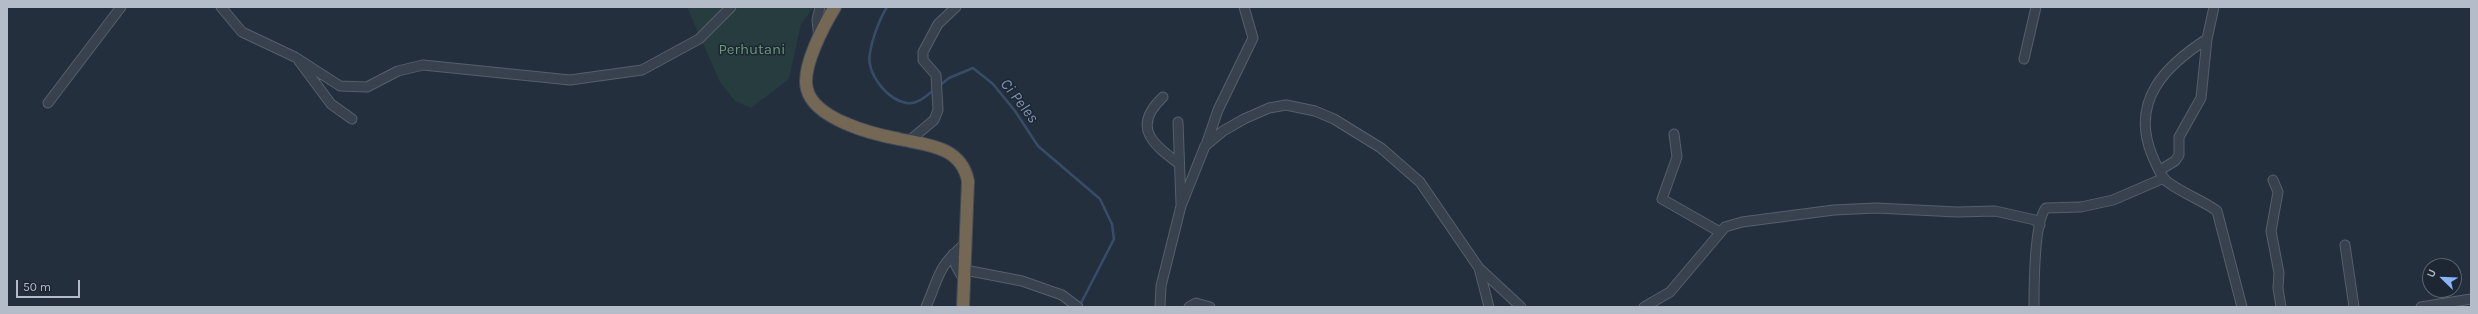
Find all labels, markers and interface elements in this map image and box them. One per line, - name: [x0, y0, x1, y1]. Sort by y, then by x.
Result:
- park label: Perhutani: [719, 41, 785, 59]
- water label: Ci Peles: [996, 75, 1042, 127]
- north arrow: [2422, 258, 2462, 298]
- text: U: [2424, 267, 2439, 280]
- scale bar: [18, 272, 82, 298]
- text: 50 m: [23, 280, 51, 294]

